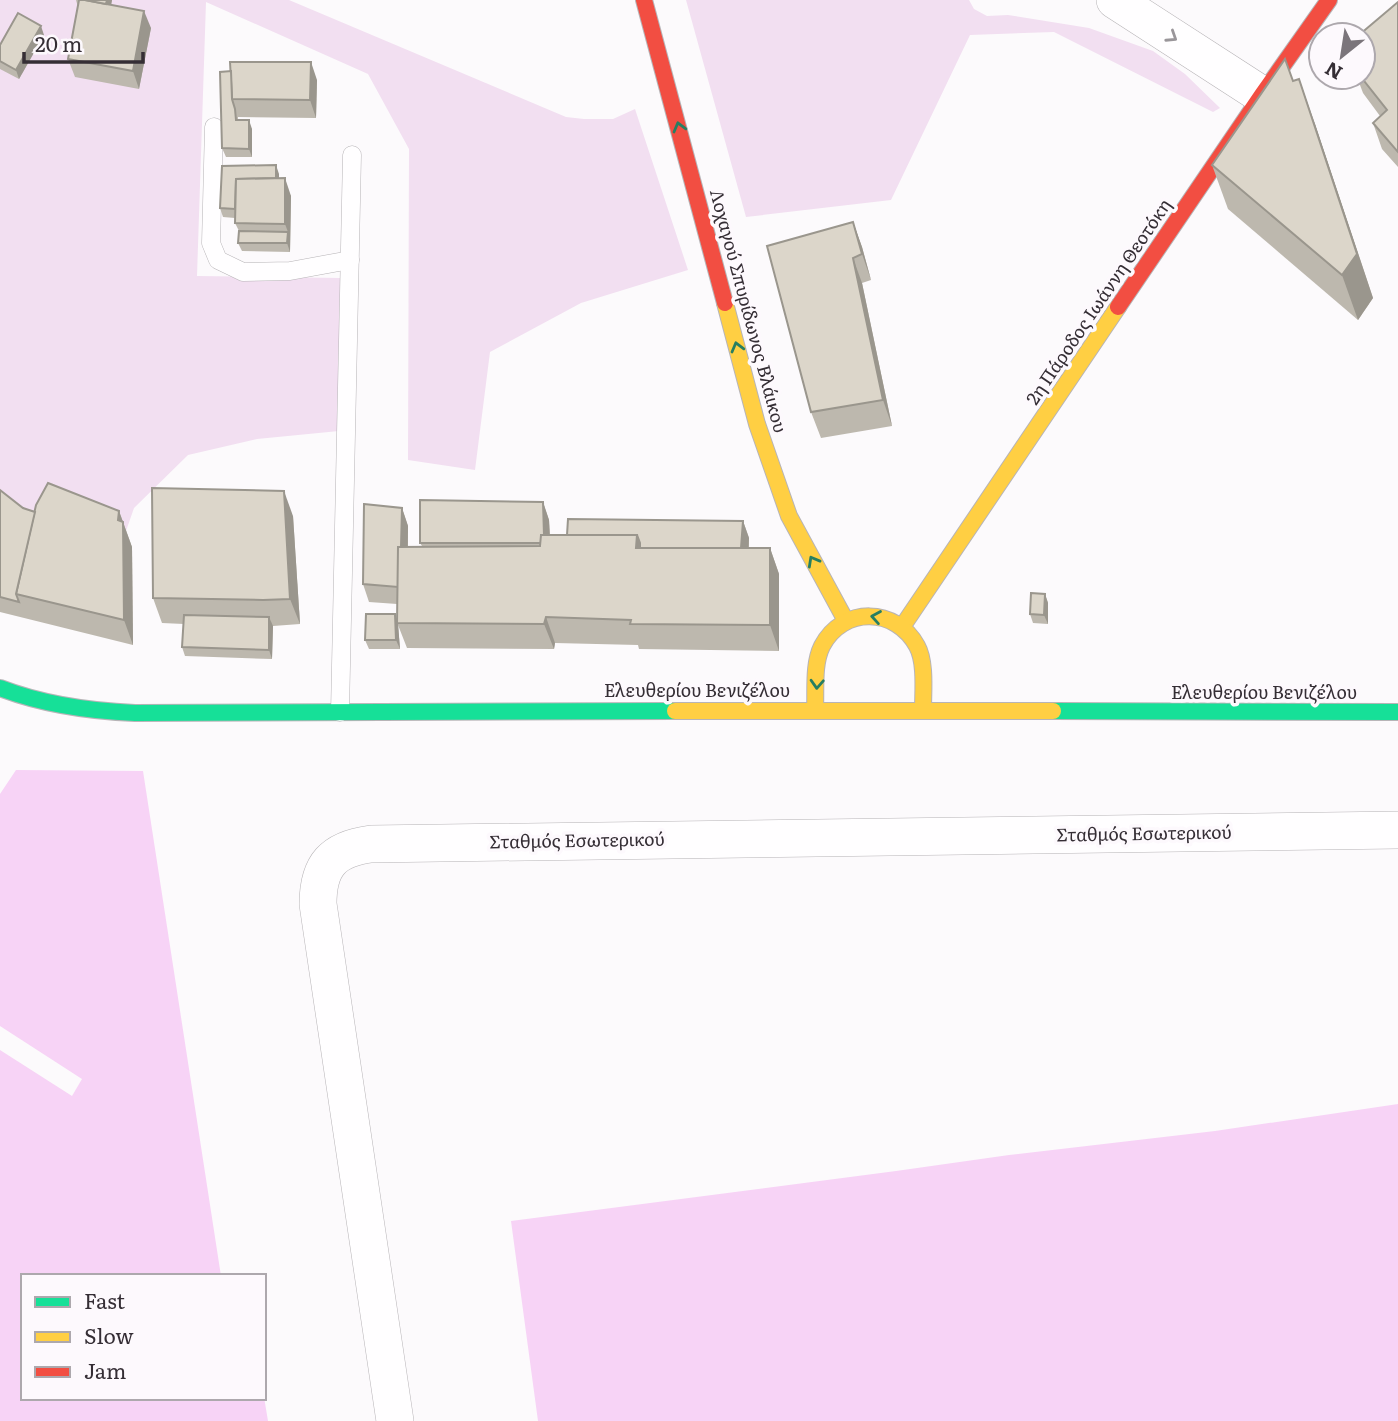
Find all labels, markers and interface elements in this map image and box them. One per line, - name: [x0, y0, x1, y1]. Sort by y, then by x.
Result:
- scale bar: [24, 21, 144, 65]
- north arrow: [1307, 21, 1377, 91]
- text: 20 m: [35, 27, 82, 58]
- one-way arrow: [1164, 29, 1177, 41]
- text: N: [1319, 55, 1347, 88]
- one-way arrow: [673, 122, 687, 134]
- street label: Λοχαγού Σπυρίδωνος Βλάικου: [704, 186, 795, 435]
- street label: 2η Πάροδος Ιωάννη Θεοτόκη: [1019, 193, 1177, 410]
- one-way arrow: [731, 342, 745, 354]
- one-way arrow: [808, 555, 821, 568]
- one-way arrow: [870, 610, 882, 625]
- street label: Ελευθερίου Βενιζέλου: [604, 676, 790, 703]
- street label: Ελευθερίου Βενιζέλου: [1171, 678, 1357, 705]
- one-way arrow: [809, 679, 824, 690]
- street label: Σταθμός Εσωτερικού: [1056, 817, 1232, 848]
- street label: Σταθμός Εσωτερικού: [489, 824, 665, 855]
- legend: [21, 1274, 266, 1400]
- text: Fast: [84, 1284, 125, 1315]
- text: Slow: [84, 1319, 134, 1350]
- text: Jam: [84, 1354, 126, 1385]

